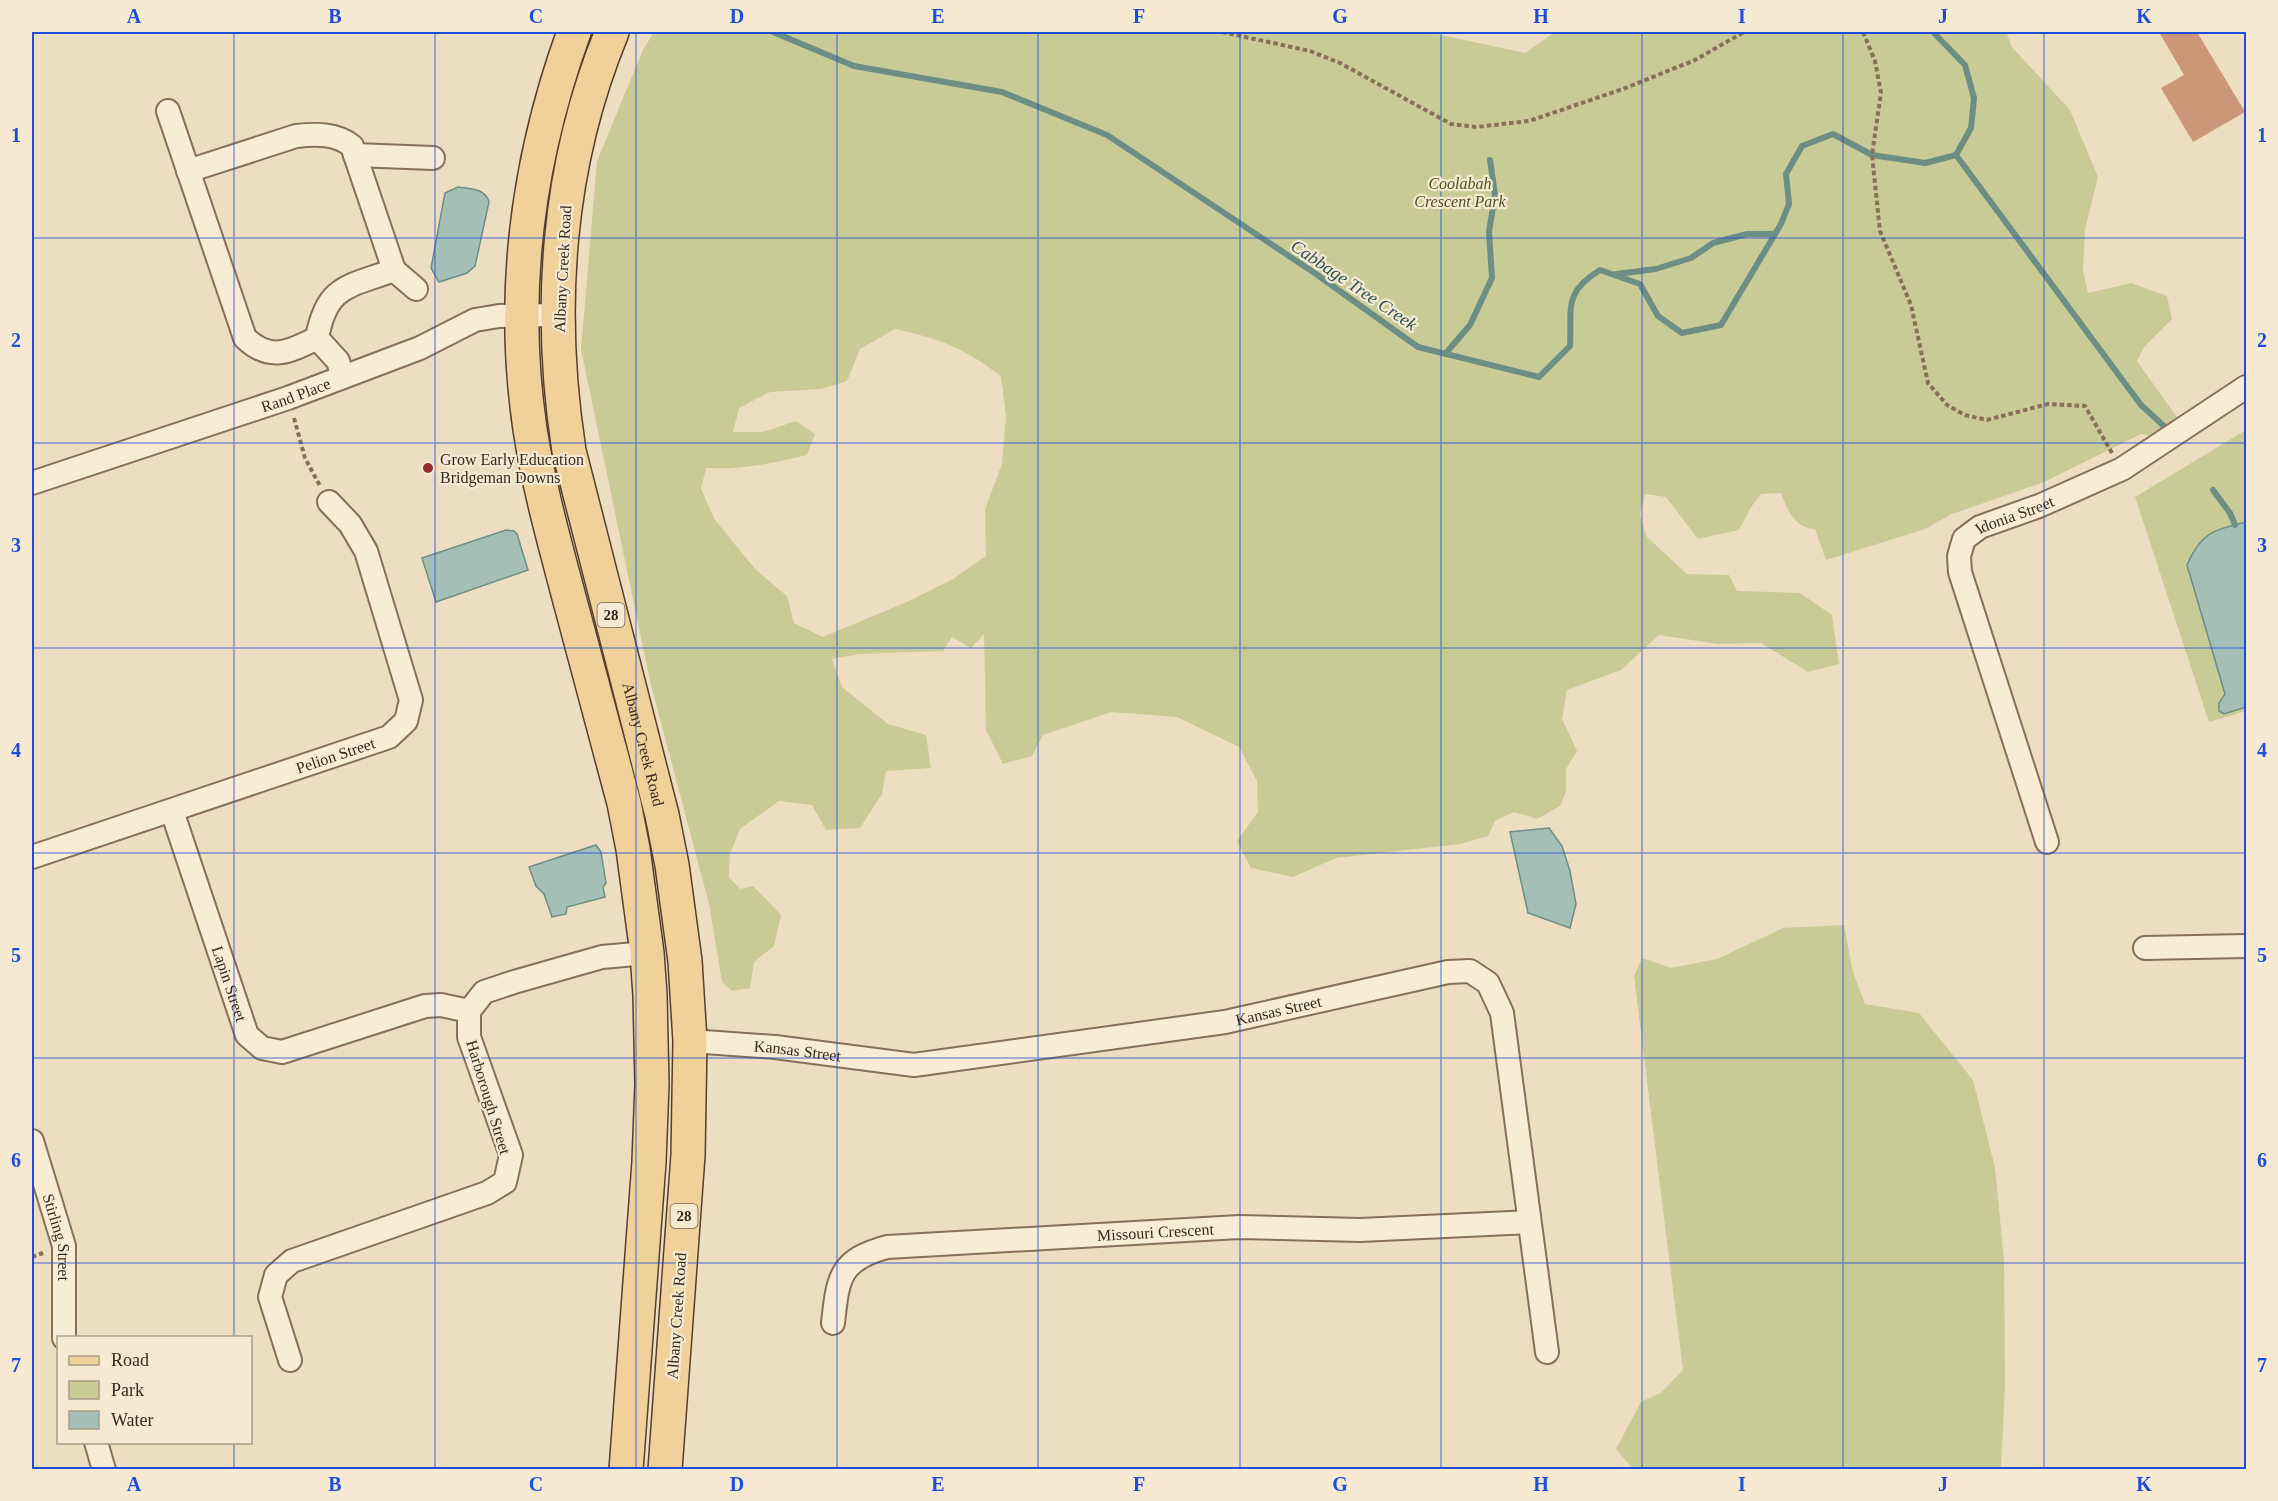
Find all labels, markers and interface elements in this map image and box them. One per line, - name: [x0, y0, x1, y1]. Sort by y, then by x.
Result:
- text: A: [127, 5, 142, 27]
- text: B: [328, 5, 342, 27]
- text: C: [529, 5, 543, 27]
- text: D: [730, 5, 744, 27]
- text: E: [931, 5, 945, 27]
- text: F: [1133, 5, 1145, 27]
- text: G: [1332, 5, 1348, 27]
- text: H: [1533, 5, 1549, 27]
- text: I: [1738, 5, 1746, 27]
- text: J: [1938, 5, 1948, 27]
- text: K: [2136, 5, 2152, 27]
- text: 1: [11, 124, 21, 146]
- text: 1: [2257, 124, 2267, 146]
- park label: Coolabah Crescent Park: [1414, 175, 1507, 210]
- street label: Albany Creek Road: [551, 205, 575, 333]
- water label: Cabbage Tree Creek: [1287, 235, 1422, 335]
- text: 2: [11, 329, 21, 351]
- text: 2: [2257, 329, 2267, 351]
- street label: Rand Place: [259, 375, 333, 415]
- place label: Grow Early Education Bridgeman Downs: [440, 451, 584, 487]
- marker: Grow Early Education Bridgeman Downs: [421, 461, 435, 475]
- street label: Idonia Street: [1972, 492, 2057, 537]
- text: 3: [11, 534, 21, 556]
- text: 3: [2257, 534, 2267, 556]
- road number: 28: [598, 603, 624, 627]
- street label: Albany Creek Road: [619, 681, 667, 808]
- street label: Pelion Street: [294, 734, 378, 777]
- text: 4: [11, 739, 21, 761]
- text: 4: [2257, 739, 2267, 761]
- text: 5: [11, 944, 21, 966]
- street label: Lapin Street: [209, 944, 250, 1024]
- text: 5: [2257, 944, 2267, 966]
- street label: Kansas Street: [1234, 993, 1324, 1028]
- street label: Harborough Street: [462, 1038, 514, 1157]
- street label: Kansas Street: [753, 1038, 843, 1065]
- text: 6: [11, 1149, 21, 1171]
- text: 6: [2257, 1149, 2267, 1171]
- street label: Stirling Street: [40, 1192, 72, 1281]
- road number: 28: [670, 1204, 698, 1228]
- street label: Missouri Crescent: [1097, 1220, 1215, 1244]
- street label: Albany Creek Road: [664, 1252, 690, 1380]
- legend: [57, 1336, 252, 1444]
- text: Road: [111, 1350, 149, 1370]
- text: 7: [11, 1354, 21, 1376]
- text: 7: [2257, 1354, 2267, 1376]
- text: Park: [111, 1380, 144, 1400]
- text: Water: [111, 1410, 154, 1430]
- text: A: [127, 1473, 142, 1495]
- text: B: [328, 1473, 342, 1495]
- text: C: [529, 1473, 543, 1495]
- text: D: [730, 1473, 744, 1495]
- text: E: [931, 1473, 945, 1495]
- text: F: [1133, 1473, 1145, 1495]
- text: G: [1332, 1473, 1348, 1495]
- text: H: [1533, 1473, 1549, 1495]
- text: I: [1738, 1473, 1746, 1495]
- text: J: [1938, 1473, 1948, 1495]
- text: K: [2136, 1473, 2152, 1495]

